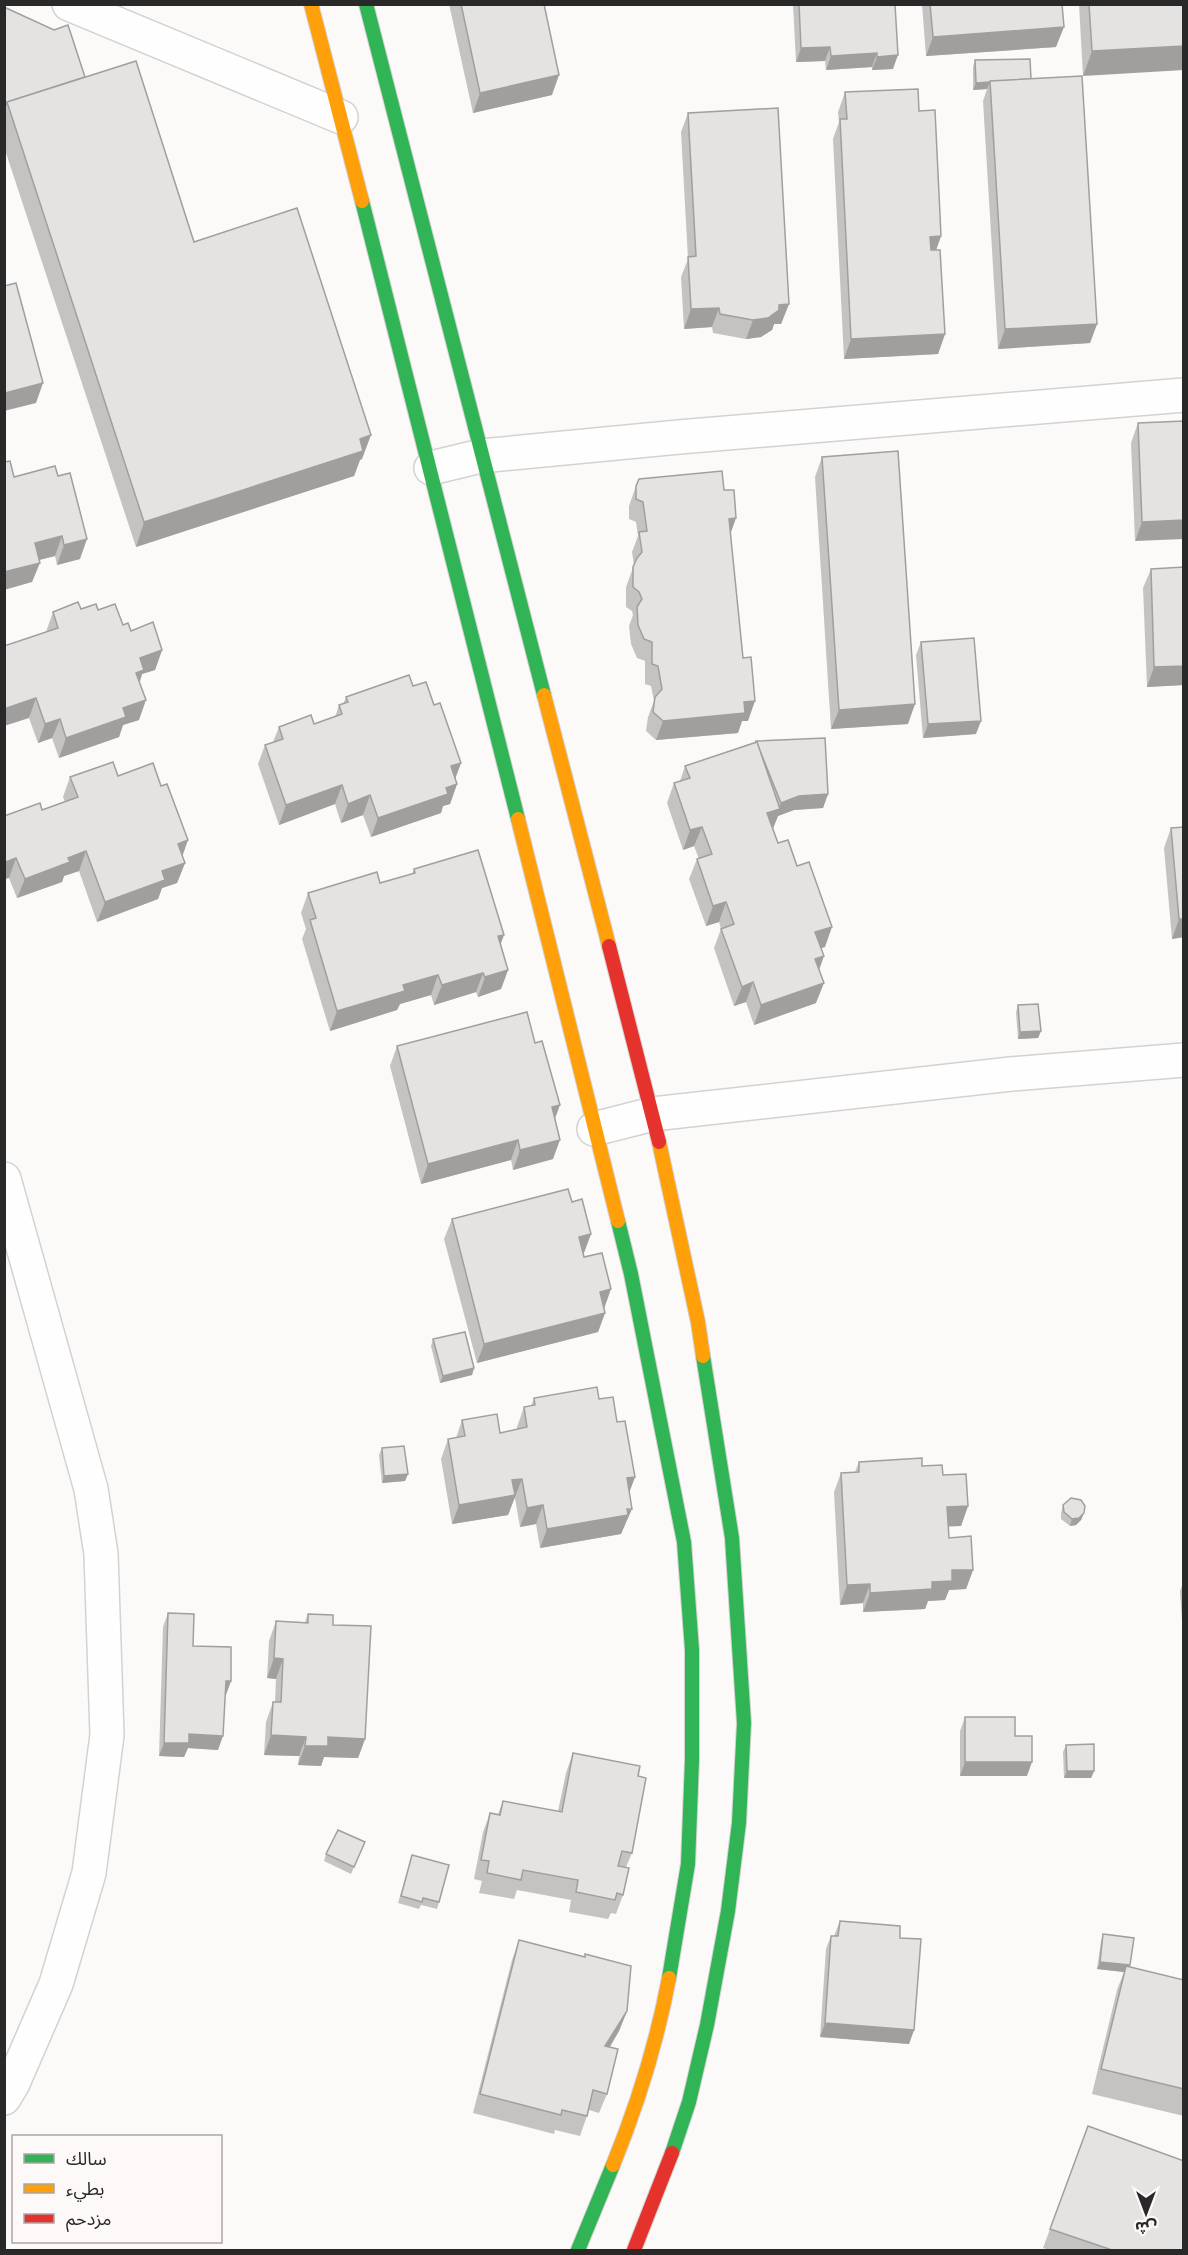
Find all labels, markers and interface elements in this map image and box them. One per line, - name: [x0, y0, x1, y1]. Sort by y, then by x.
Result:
- legend: [12, 2135, 222, 2243]
- text: سالك: [66, 2148, 107, 2170]
- text: بطيء: [66, 2178, 104, 2202]
- north arrow: [1116, 2183, 1176, 2243]
- text: مزدحم: [66, 2208, 111, 2232]
- text: ش: [1135, 2218, 1157, 2237]

